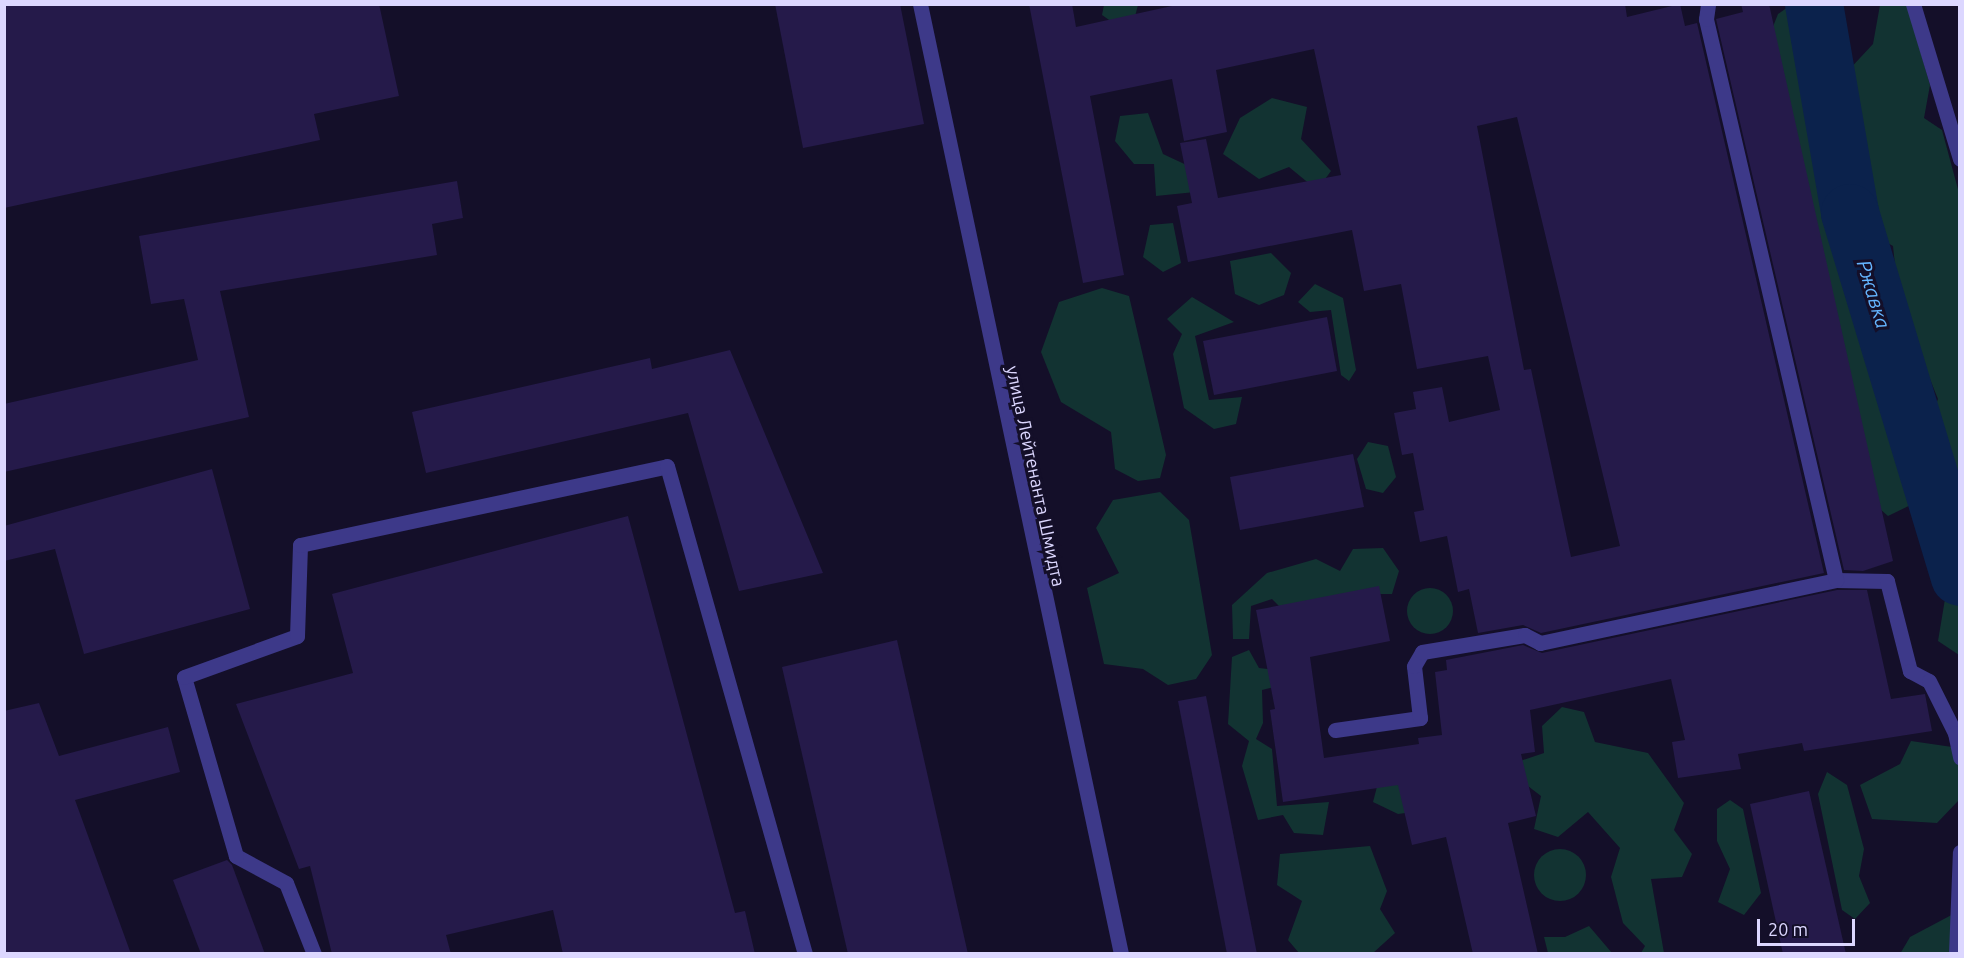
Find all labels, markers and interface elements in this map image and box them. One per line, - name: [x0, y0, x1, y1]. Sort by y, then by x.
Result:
- water label: Ржавка: [1852, 257, 1896, 331]
- street label: улица Лейтенанта Шмидта: [1002, 364, 1070, 588]
- scale bar: [1760, 907, 1858, 945]
- text: 20 m: [1768, 919, 1808, 939]

